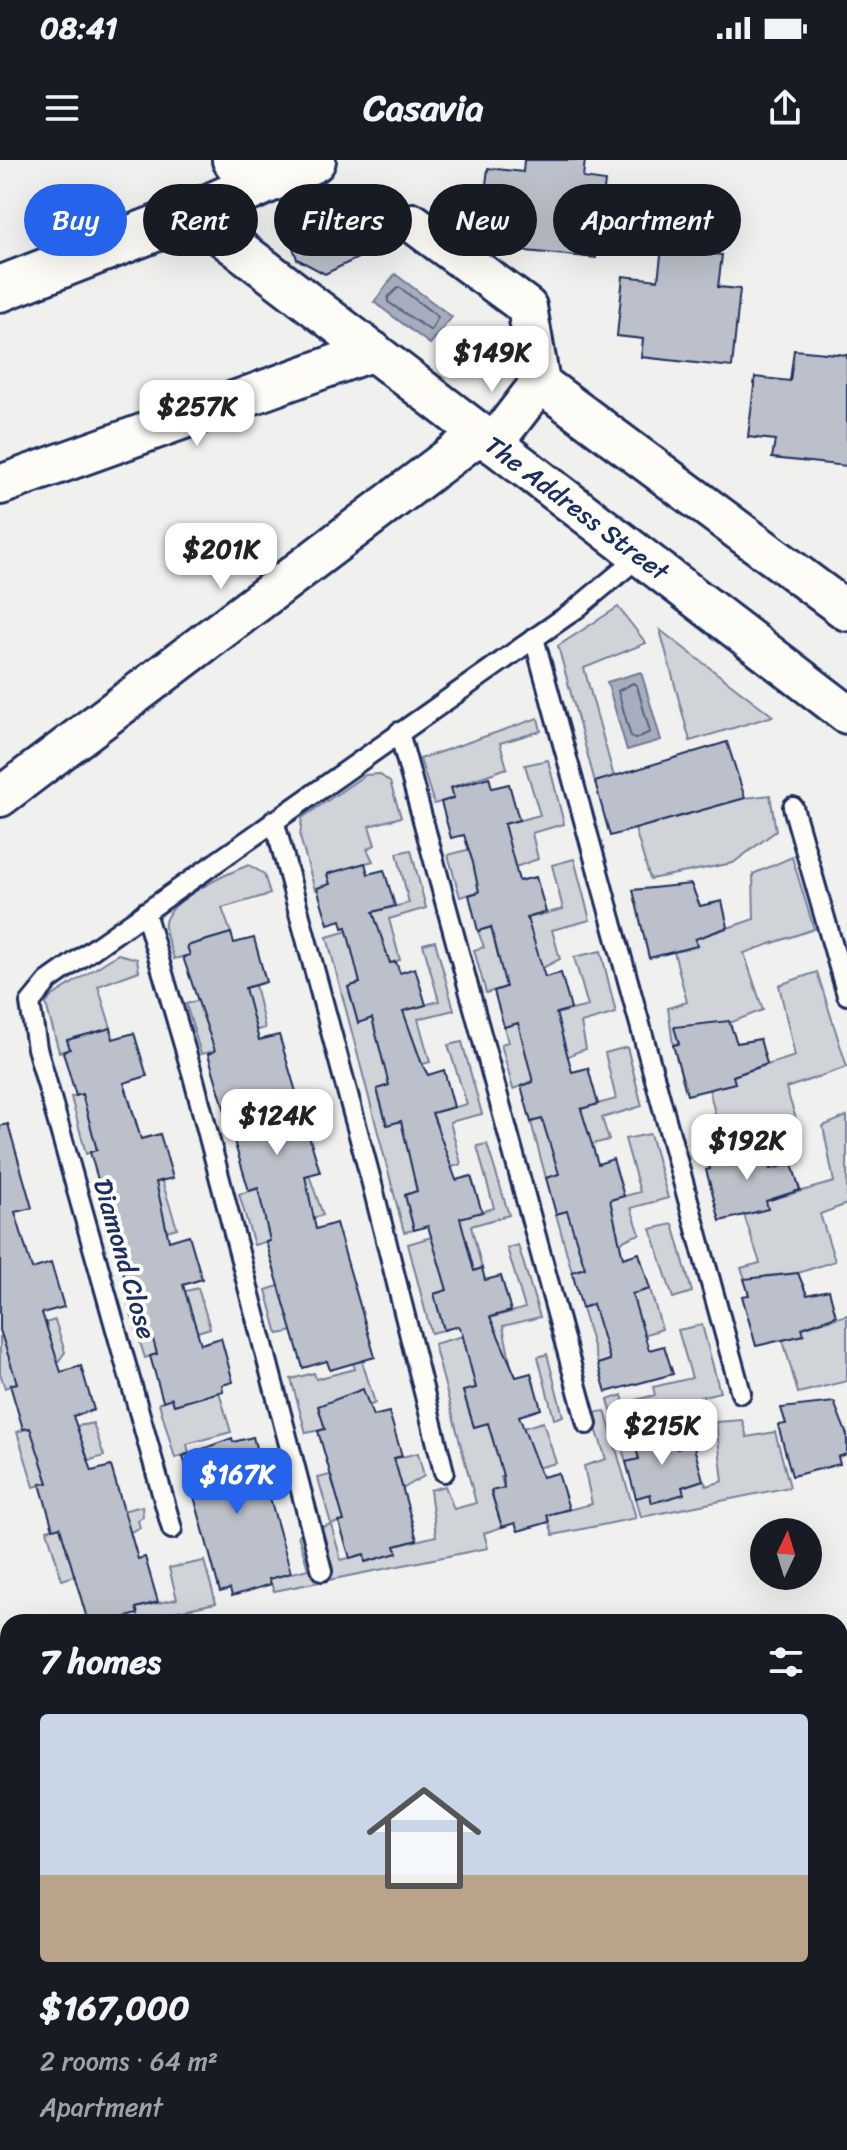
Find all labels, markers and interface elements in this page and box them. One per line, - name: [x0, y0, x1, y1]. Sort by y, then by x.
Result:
- text: 08:41: [40, 1, 118, 55]
- text: Casavia: [364, 76, 483, 140]
- icon: menu: [40, 86, 84, 130]
- icon: share: [763, 86, 807, 130]
- chip: Buy: [24, 184, 127, 256]
- chip: Rent: [143, 184, 258, 256]
- chip: Filters: [274, 184, 412, 256]
- chip: New: [428, 184, 537, 256]
- chip: Apartment: [553, 184, 741, 256]
- pin: $149K: [436, 326, 548, 394]
- text: $149K: [454, 329, 530, 375]
- pin: $257K: [141, 380, 253, 448]
- text: $257K: [157, 383, 237, 429]
- street label: The Address Street: [475, 423, 681, 594]
- pin: $201K: [165, 523, 277, 591]
- text: $201K: [183, 526, 259, 572]
- pin: $124K: [221, 1089, 333, 1157]
- text: $124K: [239, 1092, 315, 1138]
- pin: $192K: [691, 1114, 803, 1182]
- text: $192K: [709, 1117, 785, 1163]
- street label: Diamond Close: [80, 1173, 170, 1345]
- pin: $215K: [606, 1399, 718, 1467]
- text: $215K: [624, 1402, 700, 1448]
- pin: $167K: [181, 1448, 293, 1516]
- text: $167K: [200, 1451, 274, 1497]
- north arrow: [750, 1518, 822, 1590]
- map controls: [750, 1518, 822, 1590]
- text: 7 homes: [40, 1632, 161, 1692]
- icon: filters: [764, 1640, 808, 1684]
- icon: home: [352, 1766, 496, 1910]
- text: $167,000: [40, 1978, 190, 2038]
- text: 2 rooms · 64 m²: [40, 2038, 218, 2084]
- text: Apartment: [40, 2084, 163, 2130]

